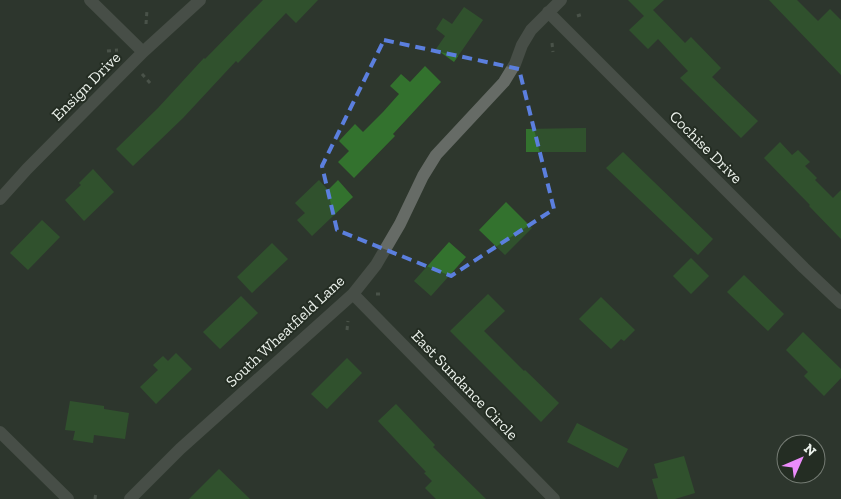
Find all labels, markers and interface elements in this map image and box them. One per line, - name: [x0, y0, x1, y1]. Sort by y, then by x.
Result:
- street label: Ensign Drive: [48, 48, 124, 124]
- street label: Cochise Drive: [666, 107, 746, 187]
- street label: South Wheatfield Lane: [222, 271, 348, 391]
- street label: East Sundance Circle: [408, 326, 522, 444]
- north arrow: [776, 434, 826, 484]
- text: N: [800, 440, 820, 460]

